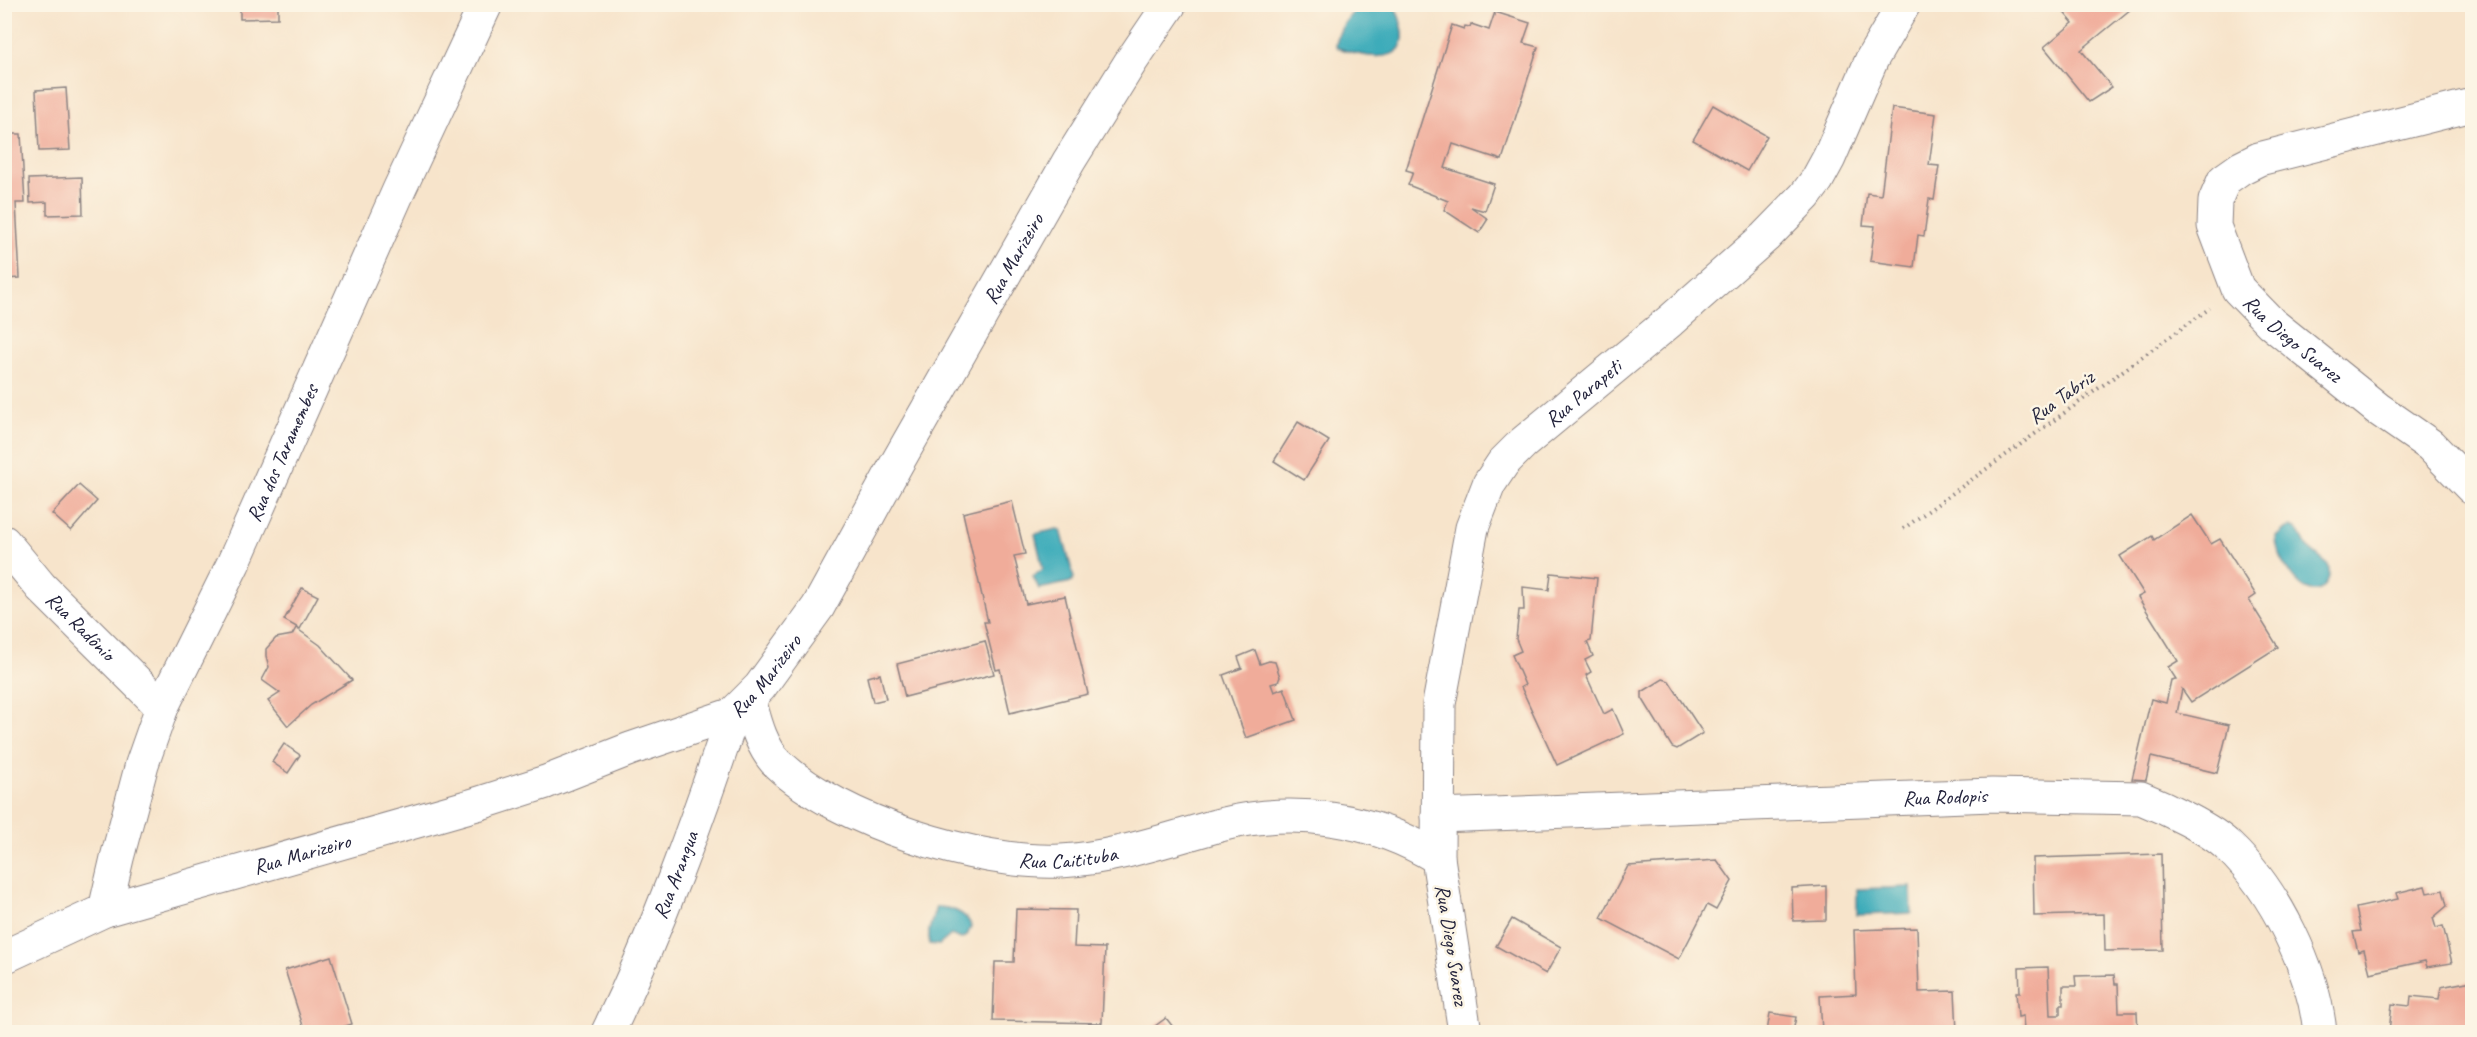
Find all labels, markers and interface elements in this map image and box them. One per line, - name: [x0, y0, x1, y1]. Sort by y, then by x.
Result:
- street label: Rua Marizeiro: [977, 208, 1050, 308]
- street label: Rua Diego Suarez: [2238, 289, 2349, 389]
- street label: Rua Parapeti: [1540, 352, 1629, 432]
- street label: Rua Tabriz: [2023, 364, 2100, 430]
- street label: Rua dos Taramembes: [240, 379, 325, 526]
- street label: Rua Radônio: [40, 586, 123, 668]
- street label: Rua Marizeiro: [724, 628, 808, 723]
- street label: Rua Rodopis: [1902, 782, 1989, 811]
- street label: Rua Arangua: [647, 826, 705, 922]
- street label: Rua Marizeiro: [250, 827, 355, 880]
- street label: Rua Caitituba: [1018, 840, 1121, 874]
- street label: Rua Diego Suarez: [1430, 883, 1475, 1009]

